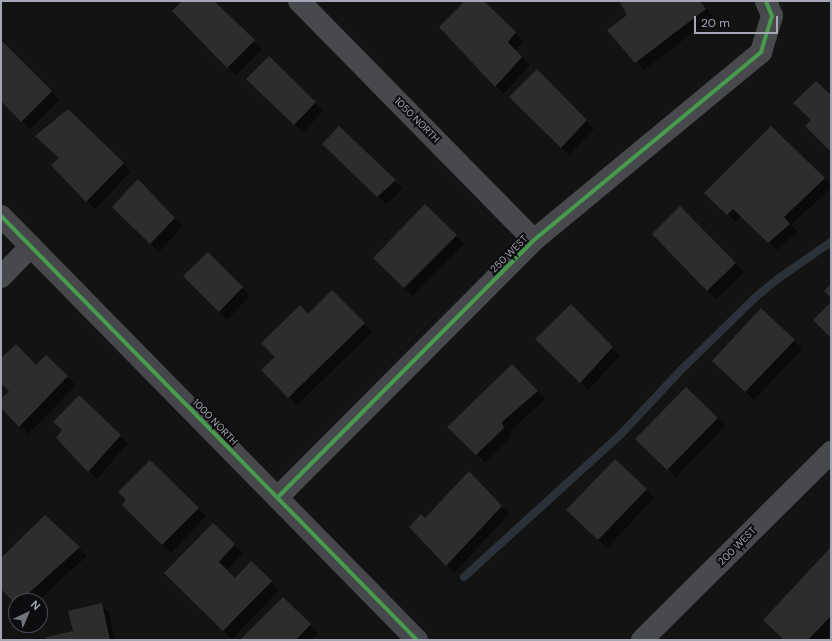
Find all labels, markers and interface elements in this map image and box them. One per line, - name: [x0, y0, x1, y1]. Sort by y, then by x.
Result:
- scale bar: [696, 8, 780, 34]
- text: 20 m: [701, 15, 730, 31]
- street label: 1050 NORTH: [392, 95, 442, 145]
- street label: 250 WEST: [488, 233, 530, 275]
- street label: 1000 NORTH: [190, 397, 240, 447]
- street label: 200 WEST: [716, 525, 758, 567]
- north arrow: [8, 593, 48, 633]
- text: N: [28, 597, 43, 613]

